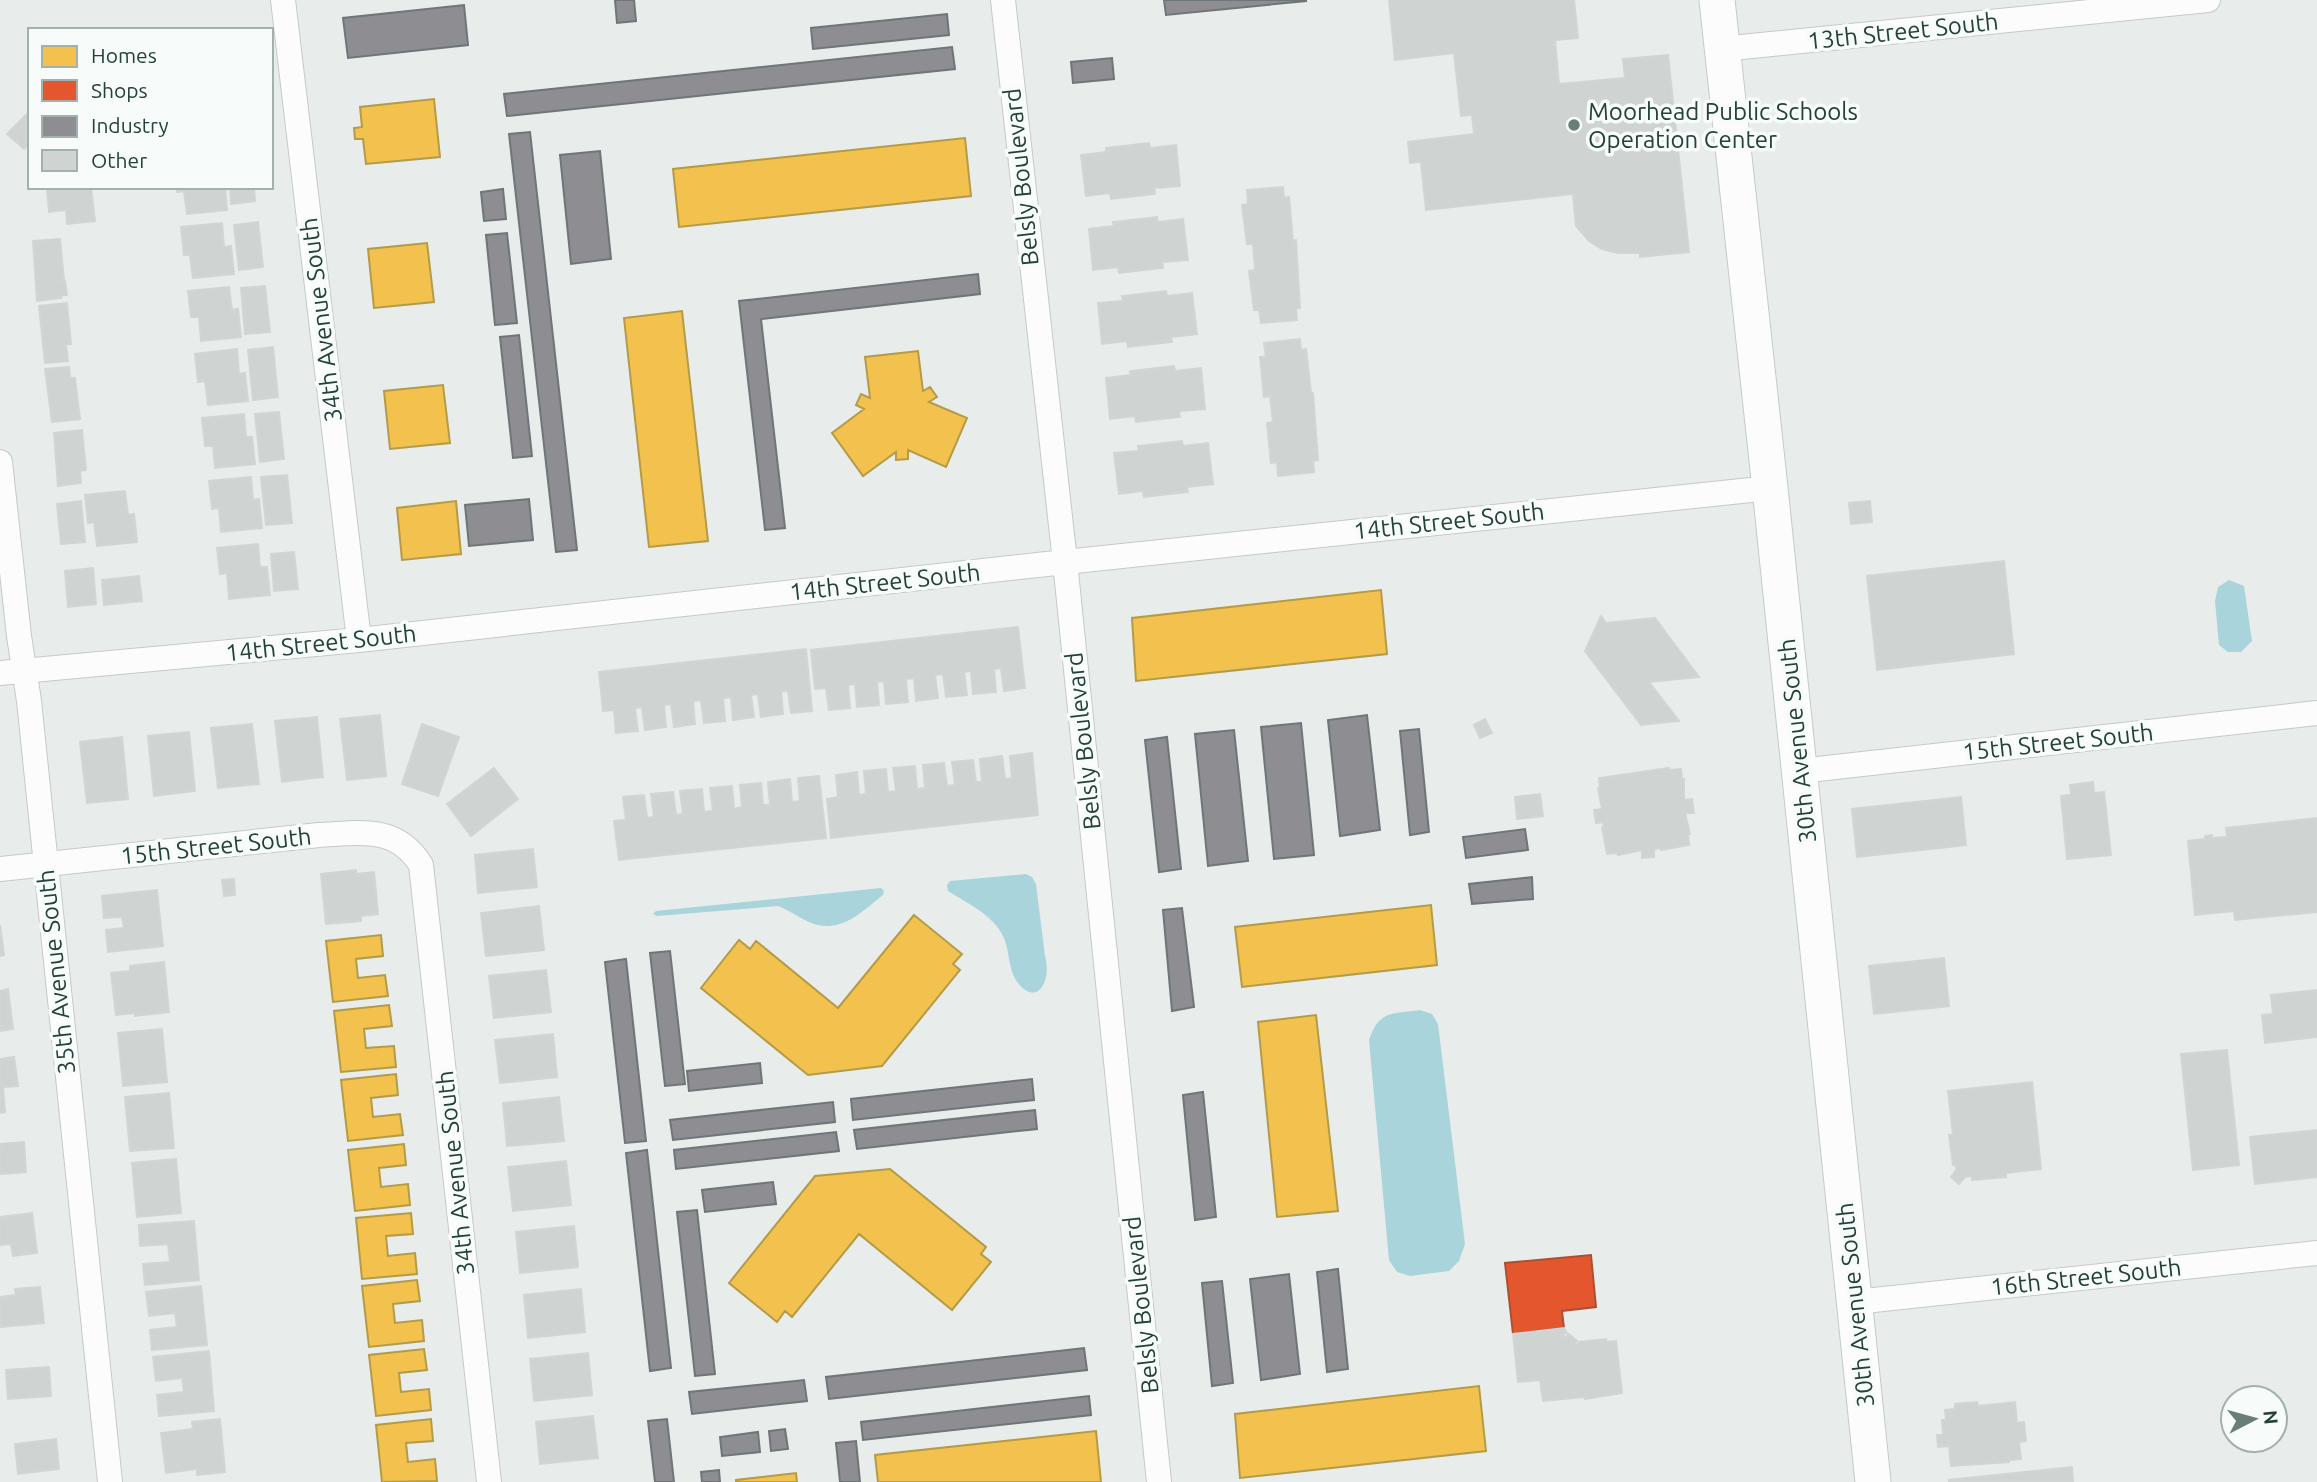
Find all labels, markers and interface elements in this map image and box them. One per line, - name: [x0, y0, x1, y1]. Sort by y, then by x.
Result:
- street label: 13th Street South: [1806, 8, 2000, 54]
- legend: [28, 28, 273, 189]
- text: Homes: [91, 43, 157, 67]
- text: Shops: [91, 78, 148, 102]
- street label: Belsly Boulevard: [998, 87, 1044, 267]
- place label: Moorhead Public Schools Operation Center: [1588, 98, 1858, 153]
- text: Industry: [91, 113, 169, 137]
- marker: Moorhead Public Schools Operation Center: [1566, 117, 1582, 133]
- text: Other: [91, 148, 147, 172]
- street label: 34th Avenue South: [295, 216, 347, 424]
- street label: 14th Street South: [1352, 498, 1546, 544]
- street label: 14th Street South: [788, 559, 982, 605]
- street label: 14th Street South: [224, 620, 418, 666]
- street label: 30th Avenue South: [1773, 637, 1821, 845]
- street label: Belsly Boulevard: [1060, 651, 1106, 831]
- street label: 15th Street South: [1961, 719, 2155, 765]
- street label: 15th Street South: [119, 823, 313, 869]
- street label: 35th Avenue South: [32, 868, 80, 1076]
- street label: 34th Avenue South: [431, 1069, 479, 1277]
- street label: 30th Avenue South: [1831, 1201, 1879, 1409]
- street label: Belsly Boulevard: [1118, 1215, 1164, 1395]
- street label: 16th Street South: [1989, 1254, 2183, 1300]
- north arrow: [2219, 1384, 2289, 1454]
- text: N: [2259, 1409, 2283, 1425]

